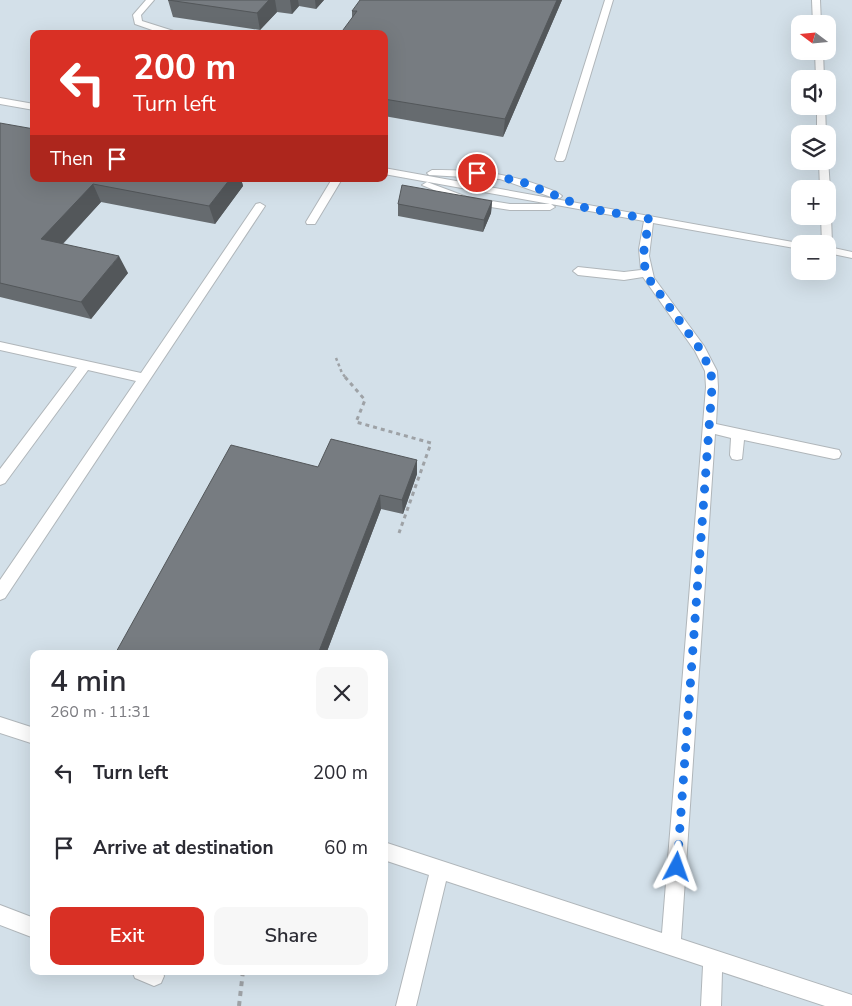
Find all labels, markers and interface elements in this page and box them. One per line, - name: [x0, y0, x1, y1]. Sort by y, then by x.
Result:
- north arrow: [791, 15, 836, 60]
- map controls: [791, 15, 836, 280]
- text: 200 m: [133, 44, 236, 91]
- icon: left: [50, 50, 115, 115]
- button: sound: [791, 70, 836, 115]
- text: Turn left: [133, 89, 216, 119]
- button: layers: [791, 125, 836, 170]
- icon: arrive: [103, 145, 131, 173]
- text: Then: [50, 146, 93, 172]
- pin: [456, 152, 498, 194]
- icon: arrive: [463, 159, 491, 187]
- button: +: [791, 180, 836, 225]
- button: −: [791, 235, 836, 280]
- text: 4 min: [50, 661, 126, 702]
- button: close: [316, 667, 368, 719]
- text: 260 m · 11:31: [50, 701, 151, 723]
- icon: left: [50, 759, 78, 787]
- text: Turn left: [93, 760, 168, 786]
- text: 200 m: [313, 760, 368, 786]
- icon: arrive: [50, 834, 78, 862]
- text: Arrive at destination: [93, 835, 274, 861]
- text: 60 m: [324, 835, 368, 861]
- position arrow: [650, 840, 702, 892]
- button: Exit: [50, 907, 204, 965]
- button: Share: [214, 907, 368, 965]

